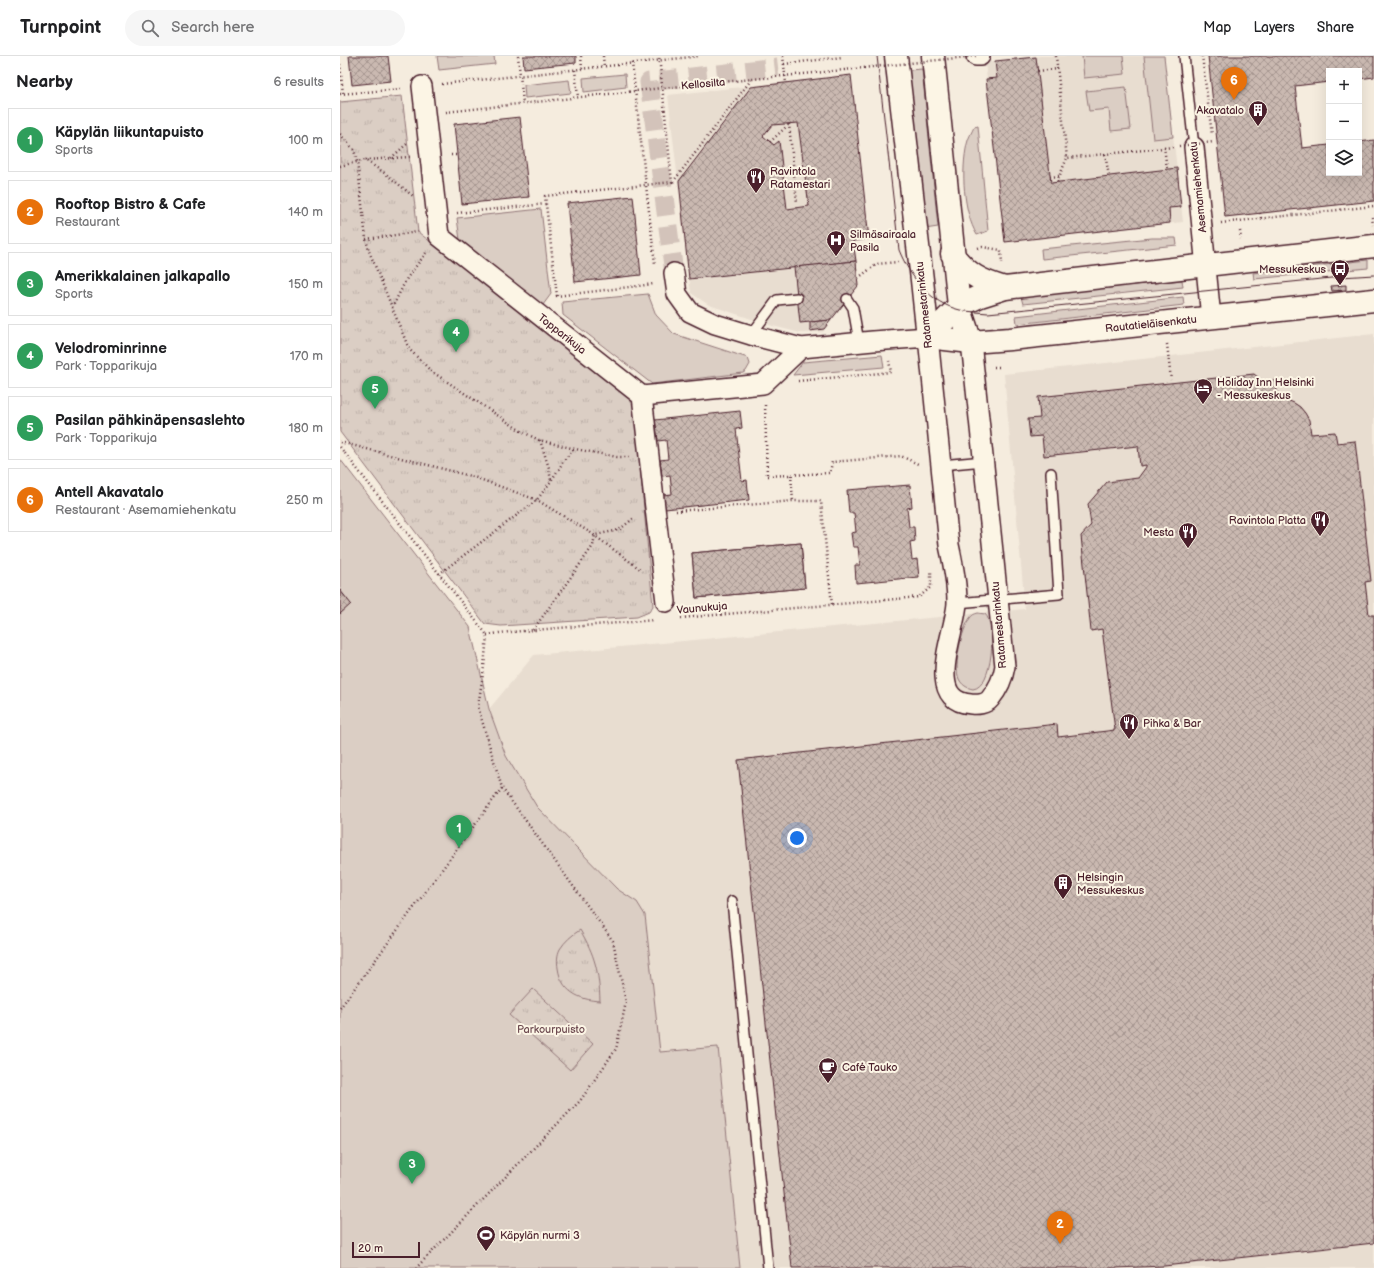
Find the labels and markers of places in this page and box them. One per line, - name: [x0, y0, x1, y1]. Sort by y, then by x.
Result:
- pin: 6: [1221, 67, 1247, 100]
- building icon: Akavatalo: [1247, 99, 1269, 127]
- place label: Akavatalo: [1197, 104, 1244, 117]
- place label: Ravintola Ratamestari: [770, 165, 830, 191]
- restaurant icon: Ravintola Ratamestari: [745, 166, 767, 194]
- place label: Silmäsairaala Pasila: [850, 228, 916, 254]
- hospital icon: Silmäsairaala Pasila: [825, 229, 847, 257]
- bus stop icon: Messukeskus: [1329, 258, 1351, 286]
- place label: Messukeskus: [1259, 263, 1327, 276]
- pin: 4: [443, 319, 469, 352]
- pin: 5: [362, 376, 388, 409]
- place label: Holiday Inn Helsinki - Messukeskus: [1217, 376, 1314, 402]
- hotel icon: Holiday Inn Helsinki - Messukeskus: [1192, 377, 1214, 405]
- restaurant icon: Ravintola Platta: [1309, 509, 1331, 537]
- place label: Ravintola Platta: [1229, 514, 1306, 527]
- restaurant icon: Mesta: [1177, 521, 1199, 549]
- place label: Mesta: [1143, 526, 1174, 539]
- restaurant icon: Pihka & Bar: [1118, 712, 1140, 740]
- place label: Pihka & Bar: [1143, 717, 1202, 730]
- pin: 1: [446, 815, 472, 848]
- place label: Helsingin Messukeskus: [1077, 871, 1145, 897]
- building icon: Helsingin Messukeskus: [1052, 872, 1074, 900]
- cafe icon: Café Tauko: [817, 1056, 839, 1084]
- place label: Café Tauko: [842, 1061, 898, 1074]
- pin: 3: [399, 1151, 425, 1184]
- pin: 2: [1047, 1211, 1073, 1244]
- sports icon: Käpylän nurmi 3: [475, 1224, 497, 1252]
- place label: Käpylän nurmi 3: [500, 1229, 580, 1242]

